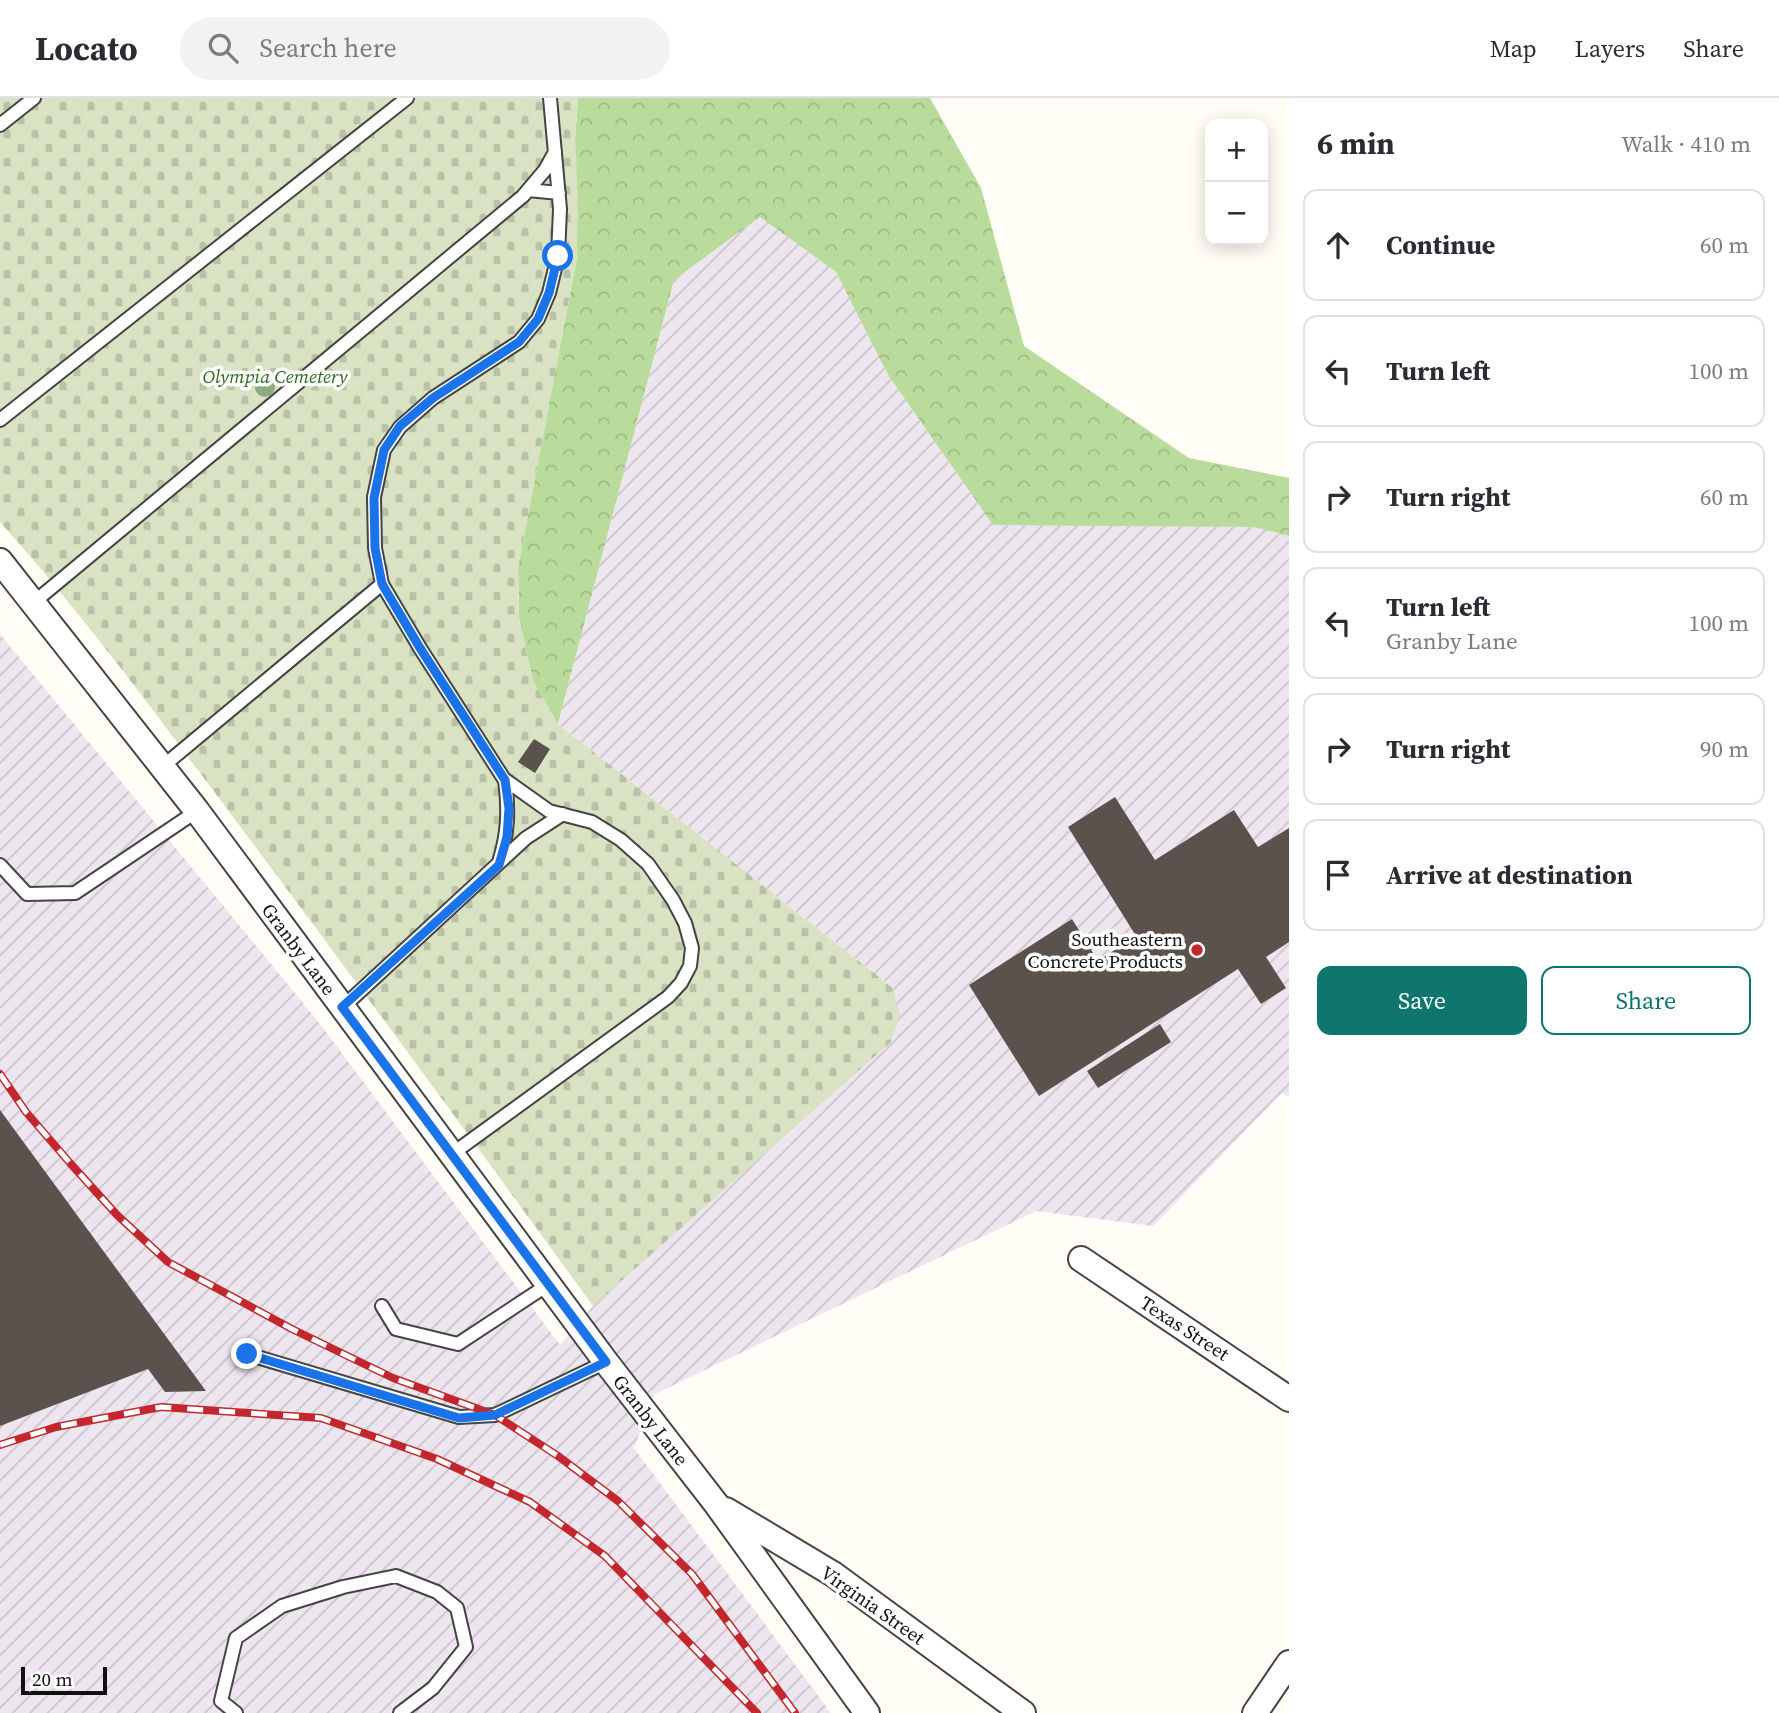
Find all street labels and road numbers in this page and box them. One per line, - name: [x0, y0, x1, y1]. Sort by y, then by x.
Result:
- street label: Granby Lane: [256, 898, 342, 1000]
- street label: Texas Street: [1136, 1290, 1235, 1367]
- street label: Granby Lane: [607, 1369, 695, 1471]
- street label: Virginia Street: [816, 1559, 931, 1651]

